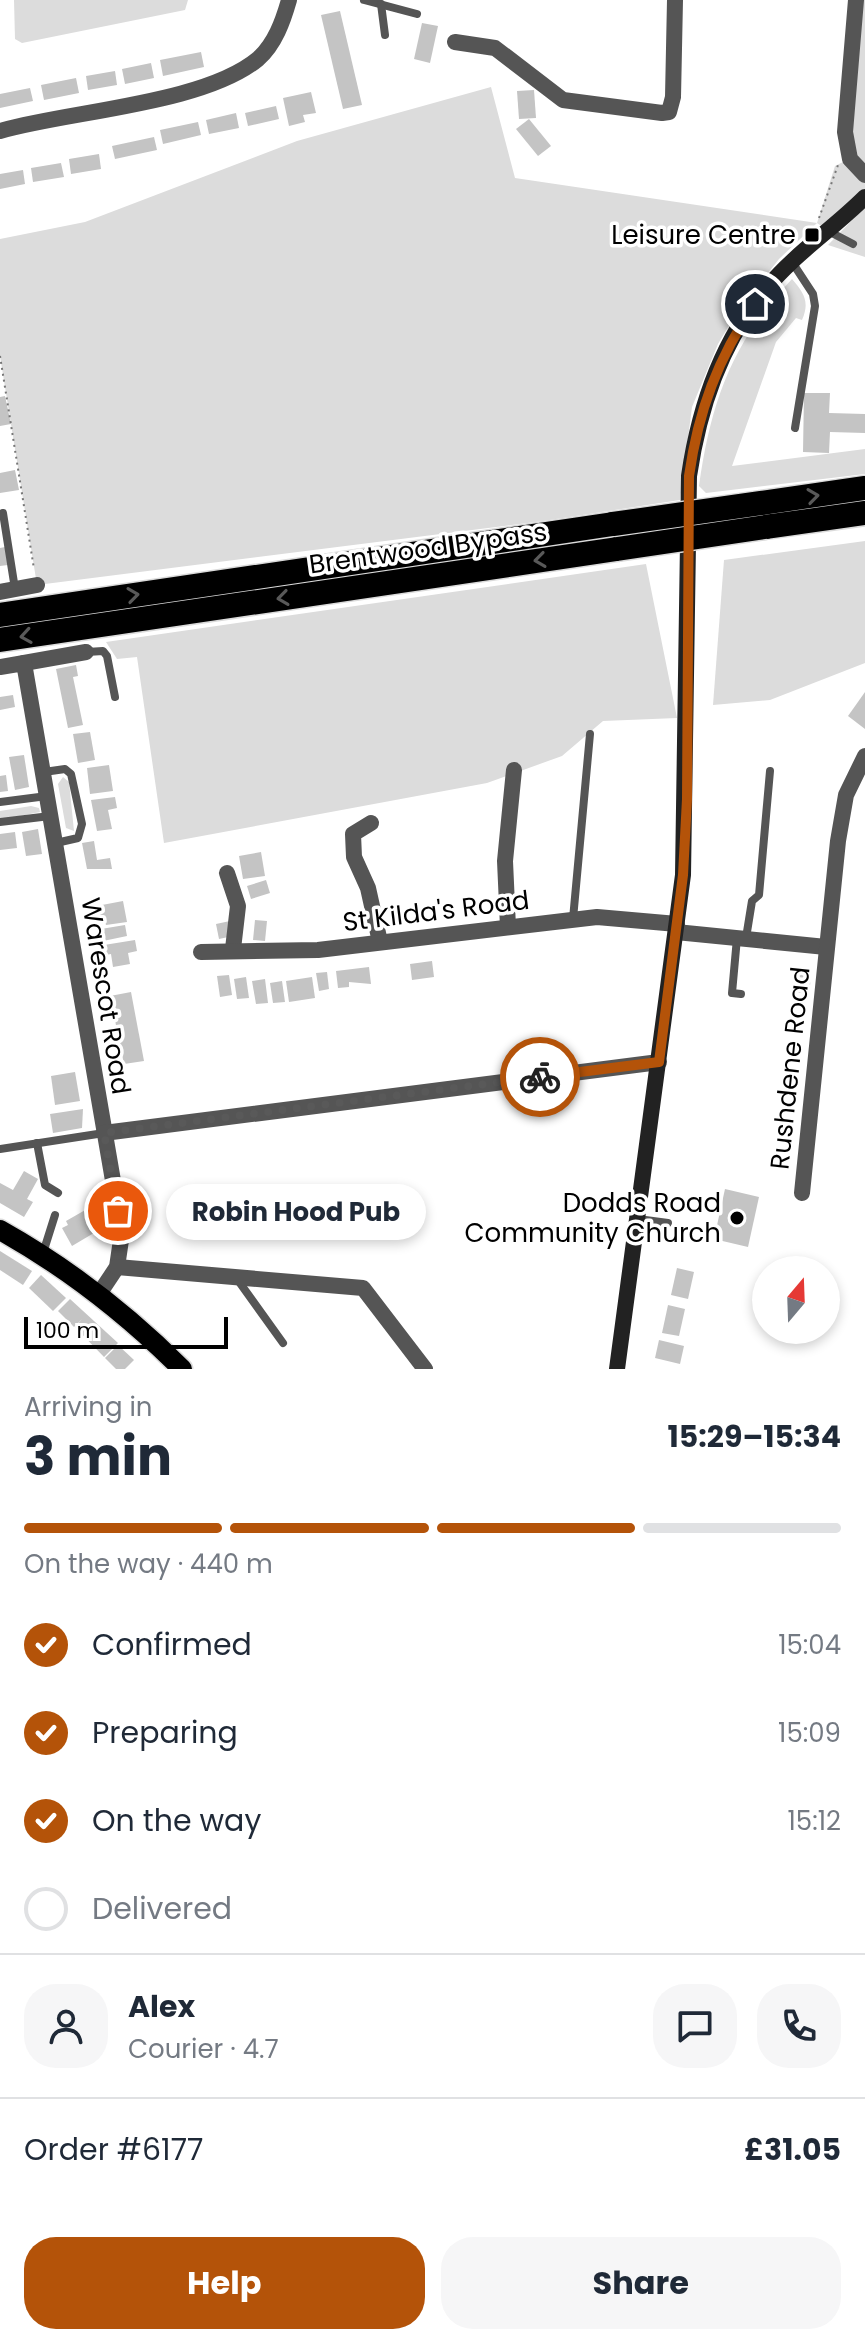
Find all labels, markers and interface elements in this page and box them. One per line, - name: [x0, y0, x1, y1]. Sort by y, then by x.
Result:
- place label: Leisure Centre: [611, 217, 796, 253]
- marker: Leisure Centre: [803, 226, 821, 244]
- pin: [721, 270, 789, 338]
- icon: home: [733, 282, 777, 326]
- one-way arrow: [806, 488, 820, 505]
- street label: Brentwood Bypass: [307, 513, 549, 583]
- one-way arrow: [533, 551, 547, 568]
- one-way arrow: [126, 587, 139, 604]
- one-way arrow: [276, 589, 290, 606]
- one-way arrow: [19, 626, 33, 643]
- street label: St Kilda's Road: [341, 882, 531, 940]
- street label: Warescot Road: [73, 895, 139, 1097]
- street label: Rushdene Road: [761, 965, 819, 1171]
- courier: [500, 1037, 580, 1117]
- icon: bike: [518, 1055, 562, 1099]
- pin: [84, 1177, 152, 1245]
- callout: Robin Hood Pub: [166, 1183, 426, 1239]
- place label: Dodds Road Community Church: [465, 1185, 721, 1251]
- icon: bag: [96, 1189, 140, 1233]
- text: Robin Hood Pub: [192, 1194, 400, 1230]
- marker: Dodds Road Community Church: [728, 1209, 746, 1227]
- north arrow: [752, 1256, 840, 1344]
- map controls: [752, 1256, 840, 1344]
- scale bar: [24, 1313, 228, 1349]
- text: 100 m: [36, 1315, 99, 1346]
- text: Arriving in: [24, 1389, 153, 1425]
- text: 15:29–15:34: [668, 1415, 841, 1458]
- text: 3 min: [24, 1420, 172, 1493]
- text: On the way · 440 m: [24, 1546, 273, 1582]
- icon: check: [24, 1623, 68, 1667]
- text: Confirmed: [92, 1623, 252, 1666]
- text: 15:04: [778, 1627, 841, 1663]
- icon: check: [24, 1711, 68, 1755]
- text: Preparing: [92, 1711, 238, 1754]
- text: 15:09: [778, 1715, 841, 1751]
- icon: check: [24, 1799, 68, 1843]
- text: On the way: [92, 1799, 261, 1842]
- text: 15:12: [788, 1803, 841, 1839]
- text: Delivered: [92, 1887, 232, 1930]
- button: person: [24, 1984, 108, 2068]
- button: chat: [653, 1984, 737, 2068]
- button: phone: [757, 1984, 841, 2068]
- text: Alex: [128, 1985, 195, 2028]
- text: Courier · 4.7: [128, 2031, 279, 2067]
- text: Order #6177: [24, 2128, 203, 2171]
- text: £31.05: [744, 2128, 841, 2171]
- button: Help: [24, 2237, 425, 2329]
- button: Share: [441, 2237, 841, 2329]

